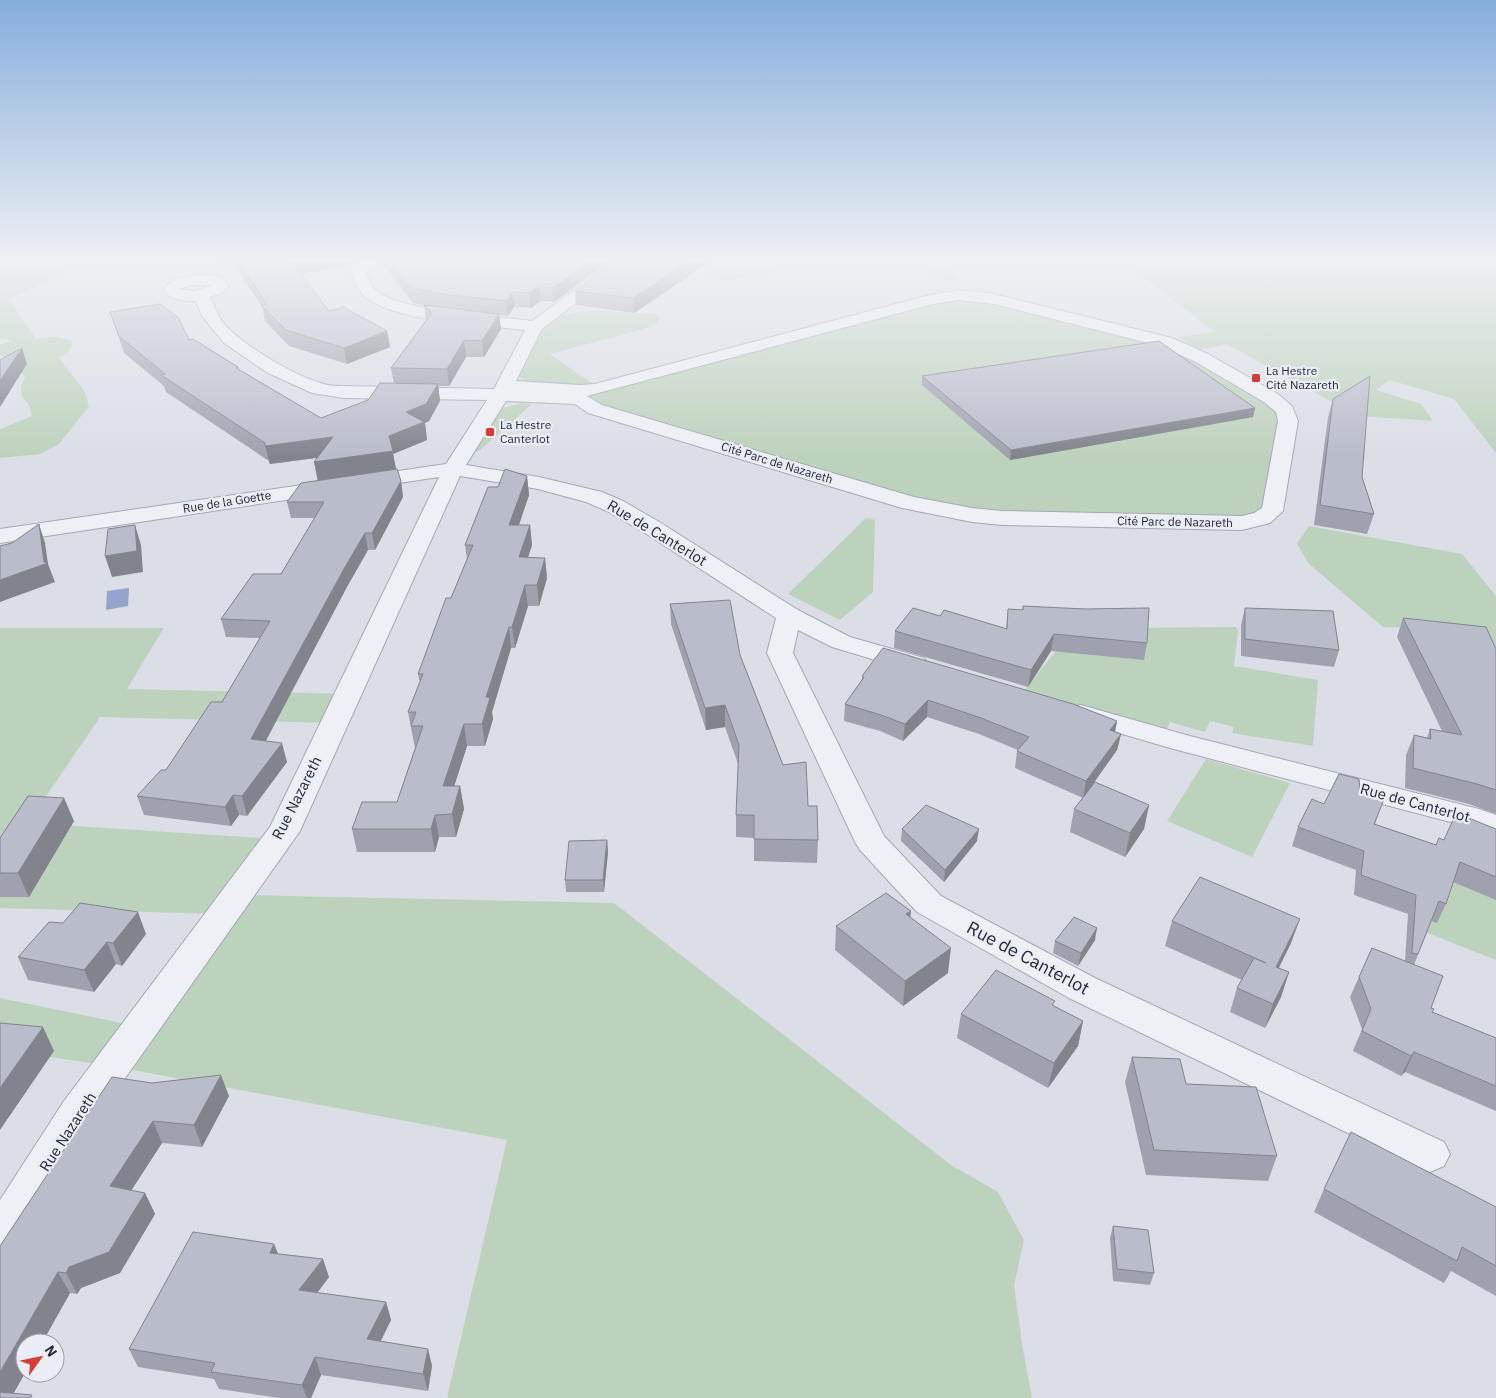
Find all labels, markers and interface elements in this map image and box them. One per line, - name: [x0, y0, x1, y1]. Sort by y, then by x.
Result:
- place label: La Hestre Cité Nazareth: [1266, 363, 1339, 392]
- marker: La Hestre Cité Nazareth: [1250, 372, 1262, 384]
- place label: La Hestre Canterlot: [500, 417, 552, 446]
- marker: La Hestre Canterlot: [484, 426, 496, 438]
- street label: Cité Parc de Nazareth: [719, 438, 835, 487]
- street label: Rue de la Goette: [182, 487, 273, 516]
- street label: Rue de Canterlot: [604, 495, 711, 570]
- street label: Cité Parc de Nazareth: [1117, 513, 1233, 530]
- street label: Rue Nazareth: [267, 753, 326, 843]
- street label: Rue de Canterlot: [1358, 779, 1472, 826]
- street label: Rue de Canterlot: [963, 916, 1093, 1000]
- street label: Rue Nazareth: [35, 1088, 100, 1175]
- north arrow: [15, 1333, 65, 1383]
- text: N: [41, 1342, 61, 1360]

